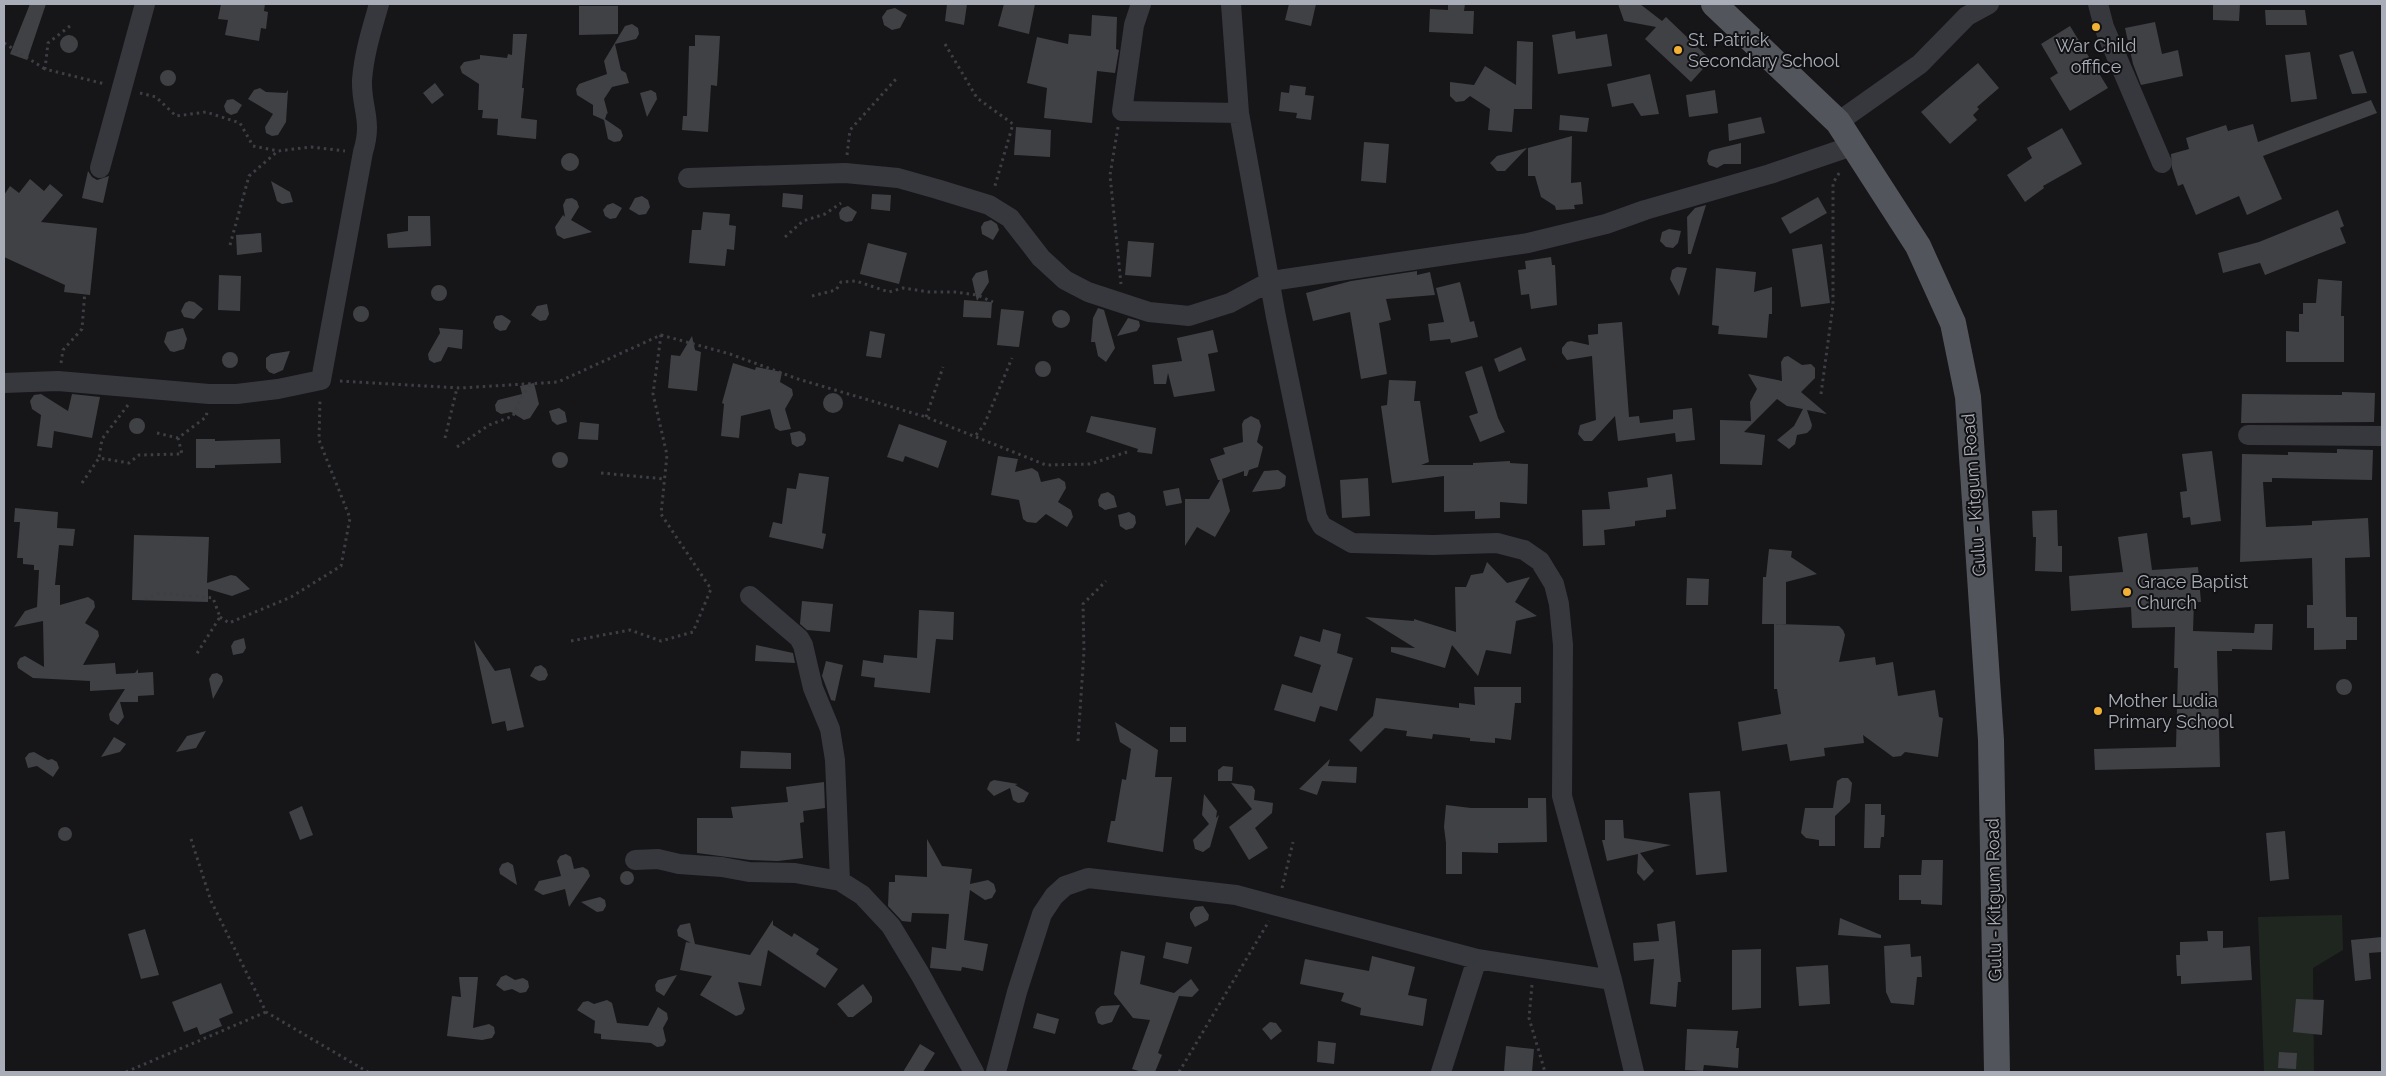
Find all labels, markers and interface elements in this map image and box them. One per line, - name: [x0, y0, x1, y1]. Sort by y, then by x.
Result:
- marker: War Child offfice: [2090, 21, 2102, 33]
- place label: St. Patrick Secondary School: [1688, 29, 1839, 71]
- place label: War Child offfice: [2055, 35, 2137, 77]
- marker: St. Patrick Secondary School: [1672, 44, 1684, 56]
- street label: Gulu - Kitgum Road: [1957, 413, 1990, 577]
- place label: Grace Baptist Church: [2137, 571, 2248, 613]
- marker: Grace Baptist Church: [2121, 586, 2133, 598]
- place label: Mother Ludia Primary School: [2108, 690, 2234, 732]
- marker: Mother Ludia Primary School: [2092, 705, 2104, 717]
- street label: Gulu - Kitgum Road: [1982, 818, 2005, 982]

